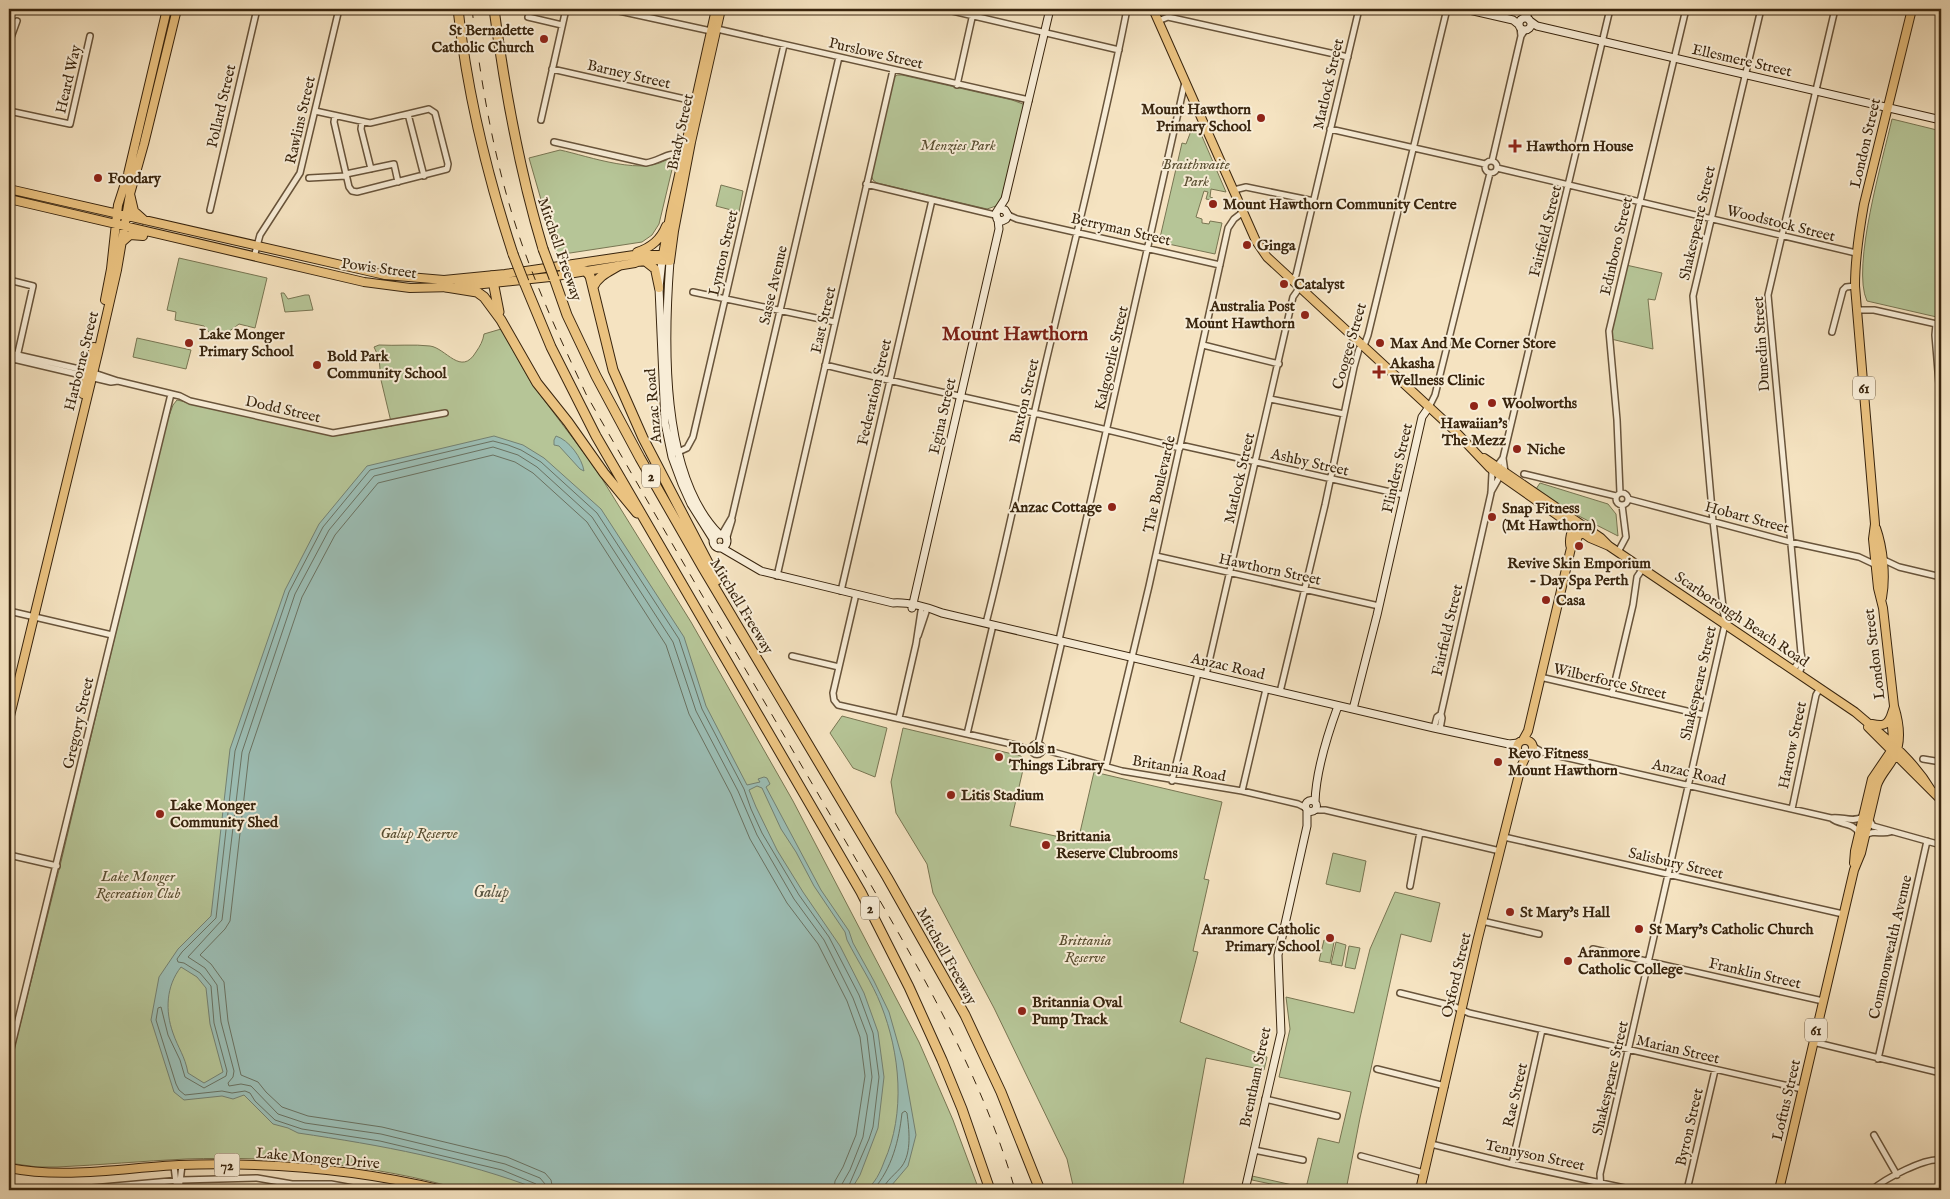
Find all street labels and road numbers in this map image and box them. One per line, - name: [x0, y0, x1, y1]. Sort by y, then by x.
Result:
- street label: Purslowe Street: [827, 33, 925, 74]
- street label: Matlock Street: [1309, 37, 1348, 131]
- street label: Ellesmere Street: [1690, 40, 1794, 81]
- street label: Heard Way: [51, 42, 86, 115]
- street label: Barney Street: [585, 56, 672, 93]
- street label: Pollard Street: [203, 62, 240, 150]
- street label: Rawlins Street: [281, 74, 320, 166]
- street label: Brady Street: [663, 92, 698, 172]
- street label: London Street: [1846, 96, 1885, 190]
- street label: Shakespeare Street: [1675, 164, 1720, 282]
- street label: Fairfield Street: [1525, 183, 1566, 279]
- street label: Mitchell Freeway: [533, 195, 586, 304]
- street label: Edinboro Street: [1596, 195, 1637, 297]
- street label: Woodstock Street: [1725, 201, 1837, 246]
- street label: Lynton Street: [704, 208, 743, 298]
- street label: Berryman Street: [1069, 209, 1173, 250]
- street label: Sasse Avenue: [755, 244, 792, 327]
- street label: Powis Street: [340, 254, 418, 283]
- street label: East Street: [807, 285, 840, 355]
- street label: Dunedin Street: [1749, 296, 1774, 392]
- street label: Coogee Street: [1328, 301, 1371, 392]
- street label: Kalgoorlie Street: [1090, 304, 1133, 412]
- street label: Harborne Street: [60, 309, 103, 413]
- street label: Federation Street: [853, 337, 896, 447]
- street label: Buxton Street: [1005, 357, 1043, 445]
- street label: Anzac Road: [641, 367, 666, 445]
- street label: Egina Street: [925, 376, 960, 456]
- road number: 61: [1853, 376, 1875, 399]
- street label: Dodd Street: [243, 392, 322, 427]
- street label: Flinders Street: [1378, 421, 1417, 515]
- street label: Matlock Street: [1220, 431, 1259, 525]
- street label: The Boulevarde: [1139, 434, 1180, 535]
- street label: Ashby Street: [1268, 444, 1351, 481]
- road number: 2: [642, 464, 660, 488]
- street label: Hobart Street: [1703, 497, 1791, 538]
- street label: Hawthorn Street: [1217, 549, 1323, 590]
- street label: Mitchell Freeway: [706, 555, 778, 658]
- street label: Scarborough Beach Road: [1671, 567, 1813, 672]
- street label: Fairfield Street: [1428, 582, 1467, 678]
- street label: London Street: [1859, 607, 1889, 700]
- street label: Shakespeare Street: [1676, 624, 1721, 742]
- street label: Anzac Road: [1188, 649, 1268, 684]
- street label: Wilberforce Street: [1551, 659, 1668, 704]
- street label: Gregory Street: [59, 675, 98, 771]
- street label: Harrow Street: [1774, 700, 1811, 790]
- street label: Britannia Road: [1131, 751, 1228, 786]
- street label: Anzac Road: [1649, 755, 1729, 790]
- street label: Salisbury Street: [1627, 843, 1725, 884]
- street label: Commonwealth Avenue: [1865, 873, 1916, 1021]
- road number: 2: [861, 896, 879, 920]
- street label: Mitchell Freeway: [912, 904, 981, 1009]
- street label: Oxford Street: [1437, 930, 1476, 1020]
- street label: Franklin Street: [1707, 954, 1803, 993]
- road number: 61: [1805, 1018, 1827, 1042]
- street label: Shakespeare Street: [1588, 1019, 1633, 1137]
- street label: Brentham Street: [1236, 1025, 1275, 1129]
- street label: Marian Street: [1634, 1031, 1721, 1068]
- street label: Loftus Street: [1768, 1058, 1805, 1143]
- street label: Rae Street: [1499, 1061, 1532, 1129]
- street label: Byron Street: [1671, 1086, 1708, 1168]
- street label: Tennyson Street: [1483, 1136, 1587, 1175]
- street label: Lake Monger Drive: [255, 1144, 381, 1173]
- road number: 72: [214, 1154, 240, 1176]

